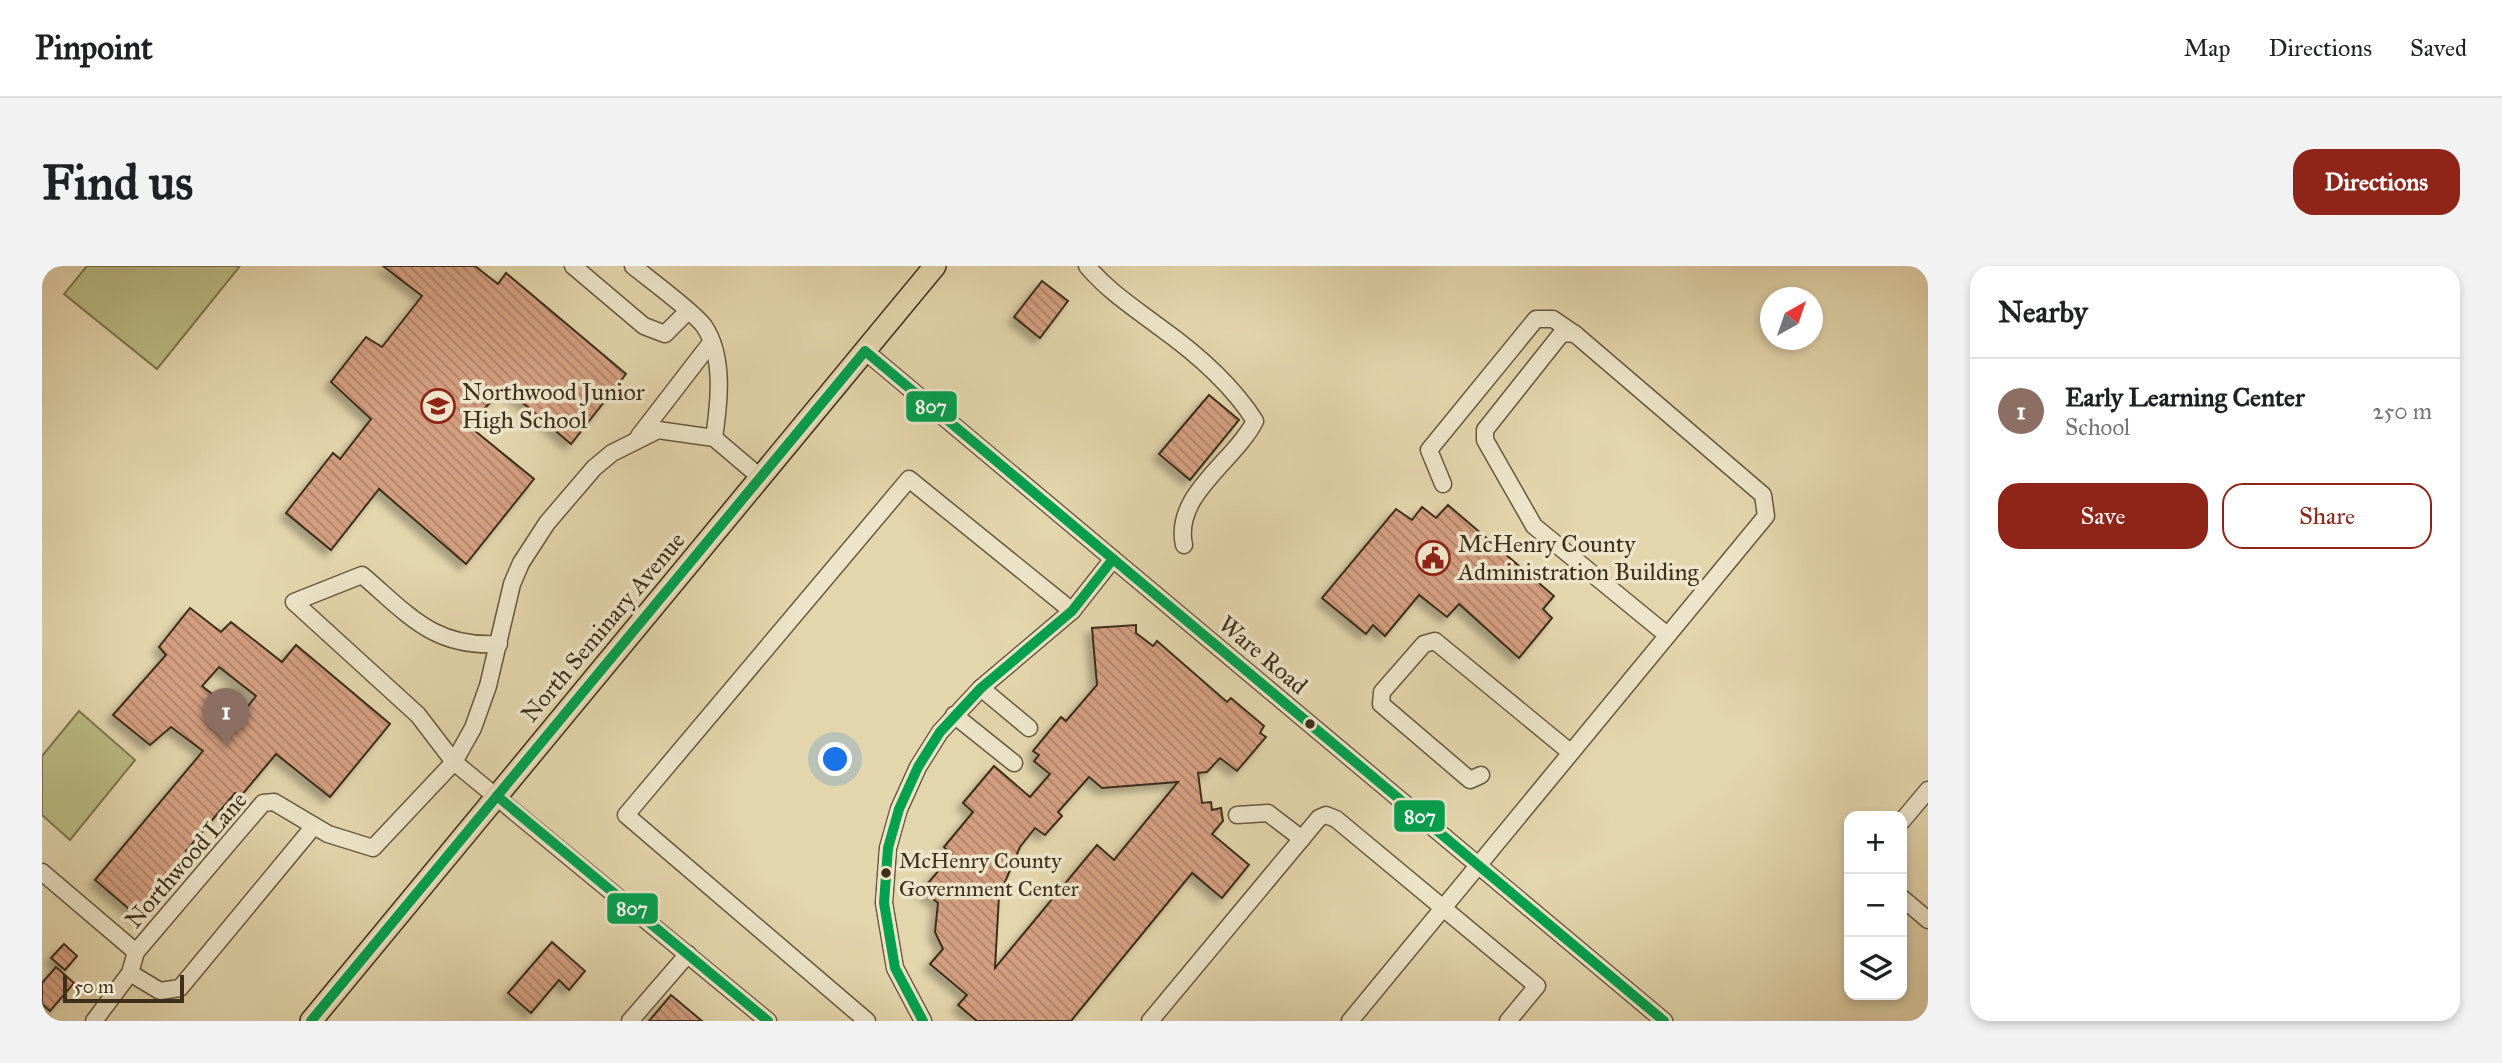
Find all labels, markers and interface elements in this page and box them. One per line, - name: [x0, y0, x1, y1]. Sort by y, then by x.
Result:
- text: Pinpoint: [35, 28, 153, 68]
- text: Map: [2184, 33, 2231, 63]
- text: Directions: [2269, 33, 2372, 63]
- text: Saved: [2410, 33, 2467, 63]
- button: Directions: [2293, 149, 2460, 215]
- text: Find us: [42, 153, 193, 212]
- north arrow: [1760, 287, 1823, 350]
- text: Nearby: [1998, 294, 2088, 330]
- place label: Northwood Junior High School: [462, 377, 645, 435]
- text: Early Learning Center: [2065, 381, 2305, 413]
- school or university icon: Northwood Junior High School: [419, 387, 457, 425]
- line badge: 807: [905, 390, 958, 423]
- text: 807: [915, 395, 947, 418]
- text: 1: [2016, 397, 2026, 425]
- text: 250 m: [2372, 397, 2432, 425]
- text: School: [2065, 413, 2130, 441]
- button: Save: [1998, 483, 2208, 549]
- button: Share: [2222, 483, 2432, 549]
- street label: North Seminary Avenue: [515, 526, 691, 728]
- place label: McHenry County Administration Building: [1457, 529, 1700, 587]
- public building icon: McHenry County Administration Building: [1414, 539, 1452, 577]
- street label: Ware Road: [1212, 609, 1314, 701]
- pin: 1: [203, 688, 249, 746]
- unlabelled marker: [1303, 717, 1317, 731]
- your location: [818, 742, 852, 776]
- street label: Northwood Lane: [119, 786, 253, 934]
- line badge: 807: [1393, 799, 1446, 833]
- text: 807: [1404, 805, 1436, 828]
- map controls: [1844, 811, 1907, 1000]
- button: +: [1844, 811, 1907, 874]
- place label: McHenry County Government Center: [899, 847, 1080, 902]
- marker: McHenry County Government Center: [879, 866, 893, 880]
- button: −: [1844, 874, 1907, 937]
- line badge: 807: [606, 892, 659, 925]
- text: 807: [616, 897, 648, 920]
- button: layers: [1844, 937, 1907, 1000]
- scale bar: [63, 972, 184, 1004]
- text: 50 m: [74, 975, 114, 998]

